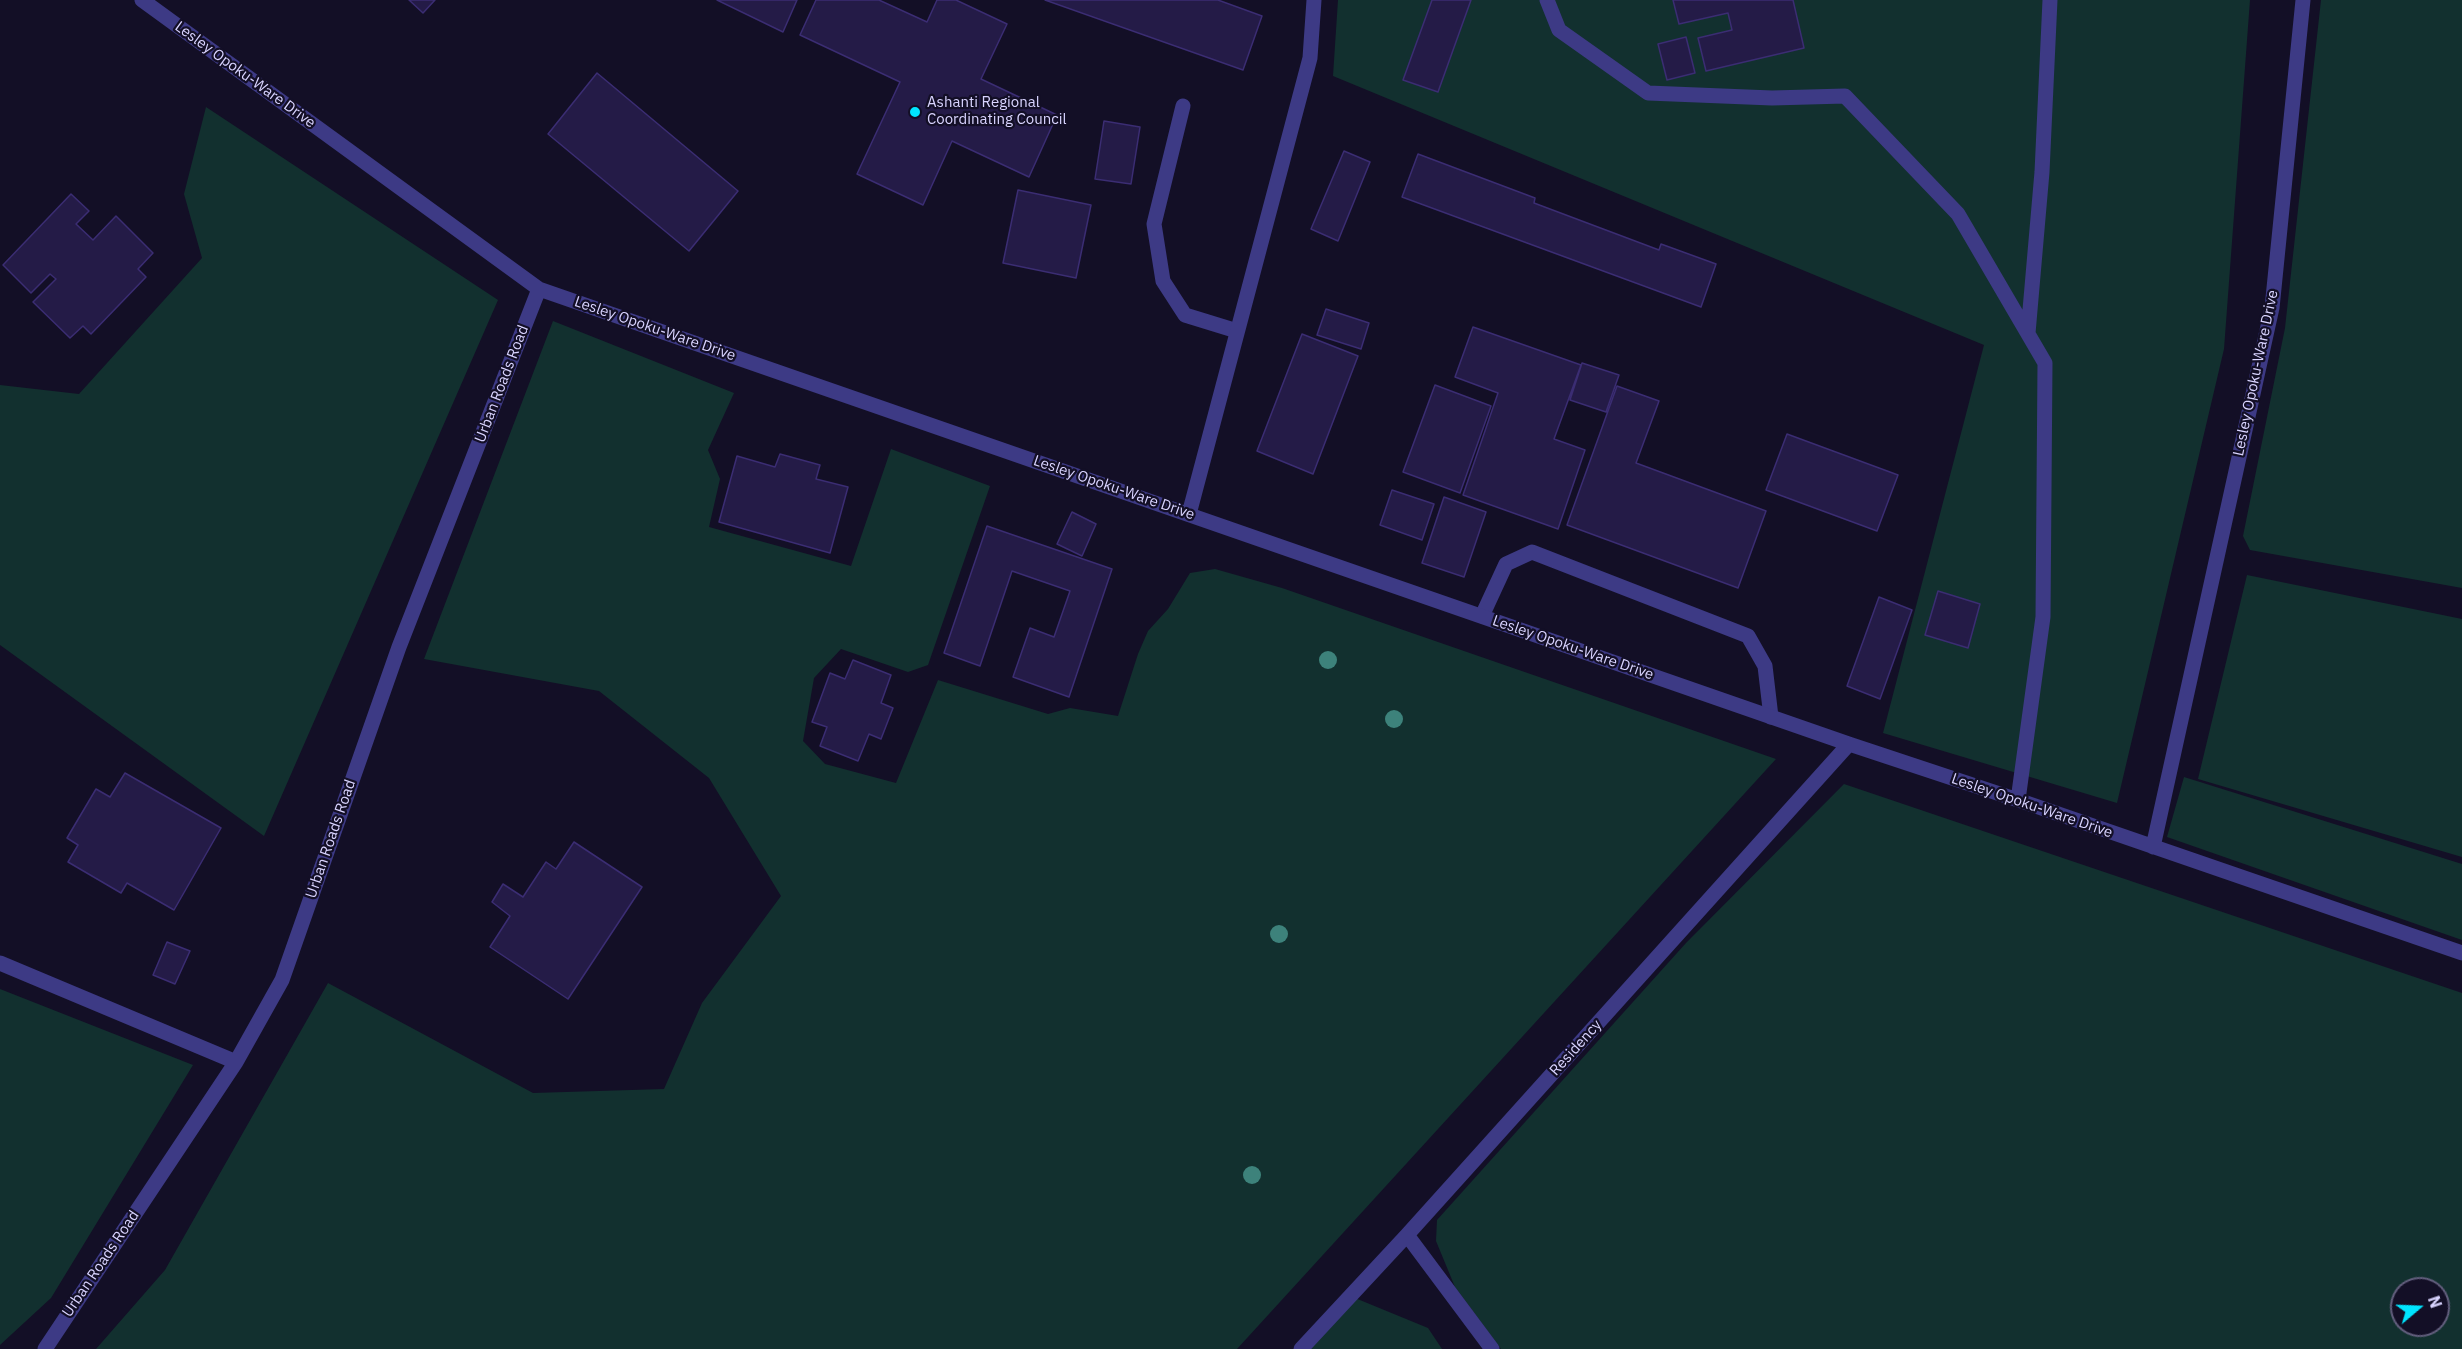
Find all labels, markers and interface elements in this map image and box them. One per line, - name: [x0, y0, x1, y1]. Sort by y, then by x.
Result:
- street label: Lesley Opoku-Ware Drive: [171, 18, 319, 132]
- place label: Ashanti Regional Coordinating Council: [927, 94, 1067, 129]
- marker: Ashanti Regional Coordinating Council: [908, 105, 922, 119]
- street label: Lesley Opoku-Ware Drive: [2230, 288, 2282, 458]
- street label: Lesley Opoku-Ware Drive: [572, 293, 738, 365]
- street label: Urban Roads Road: [471, 323, 533, 445]
- street label: Lesley Opoku-Ware Drive: [1031, 452, 1197, 524]
- street label: Lesley Opoku-Ware Drive: [1490, 612, 1656, 684]
- street label: Lesley Opoku-Ware Drive: [1949, 770, 2115, 842]
- street label: Urban Roads Road: [302, 777, 360, 901]
- street label: Residency: [1546, 1016, 1606, 1080]
- street label: Urban Roads Road: [59, 1207, 143, 1321]
- north arrow: [2390, 1277, 2450, 1337]
- text: N: [2424, 1293, 2446, 1311]

